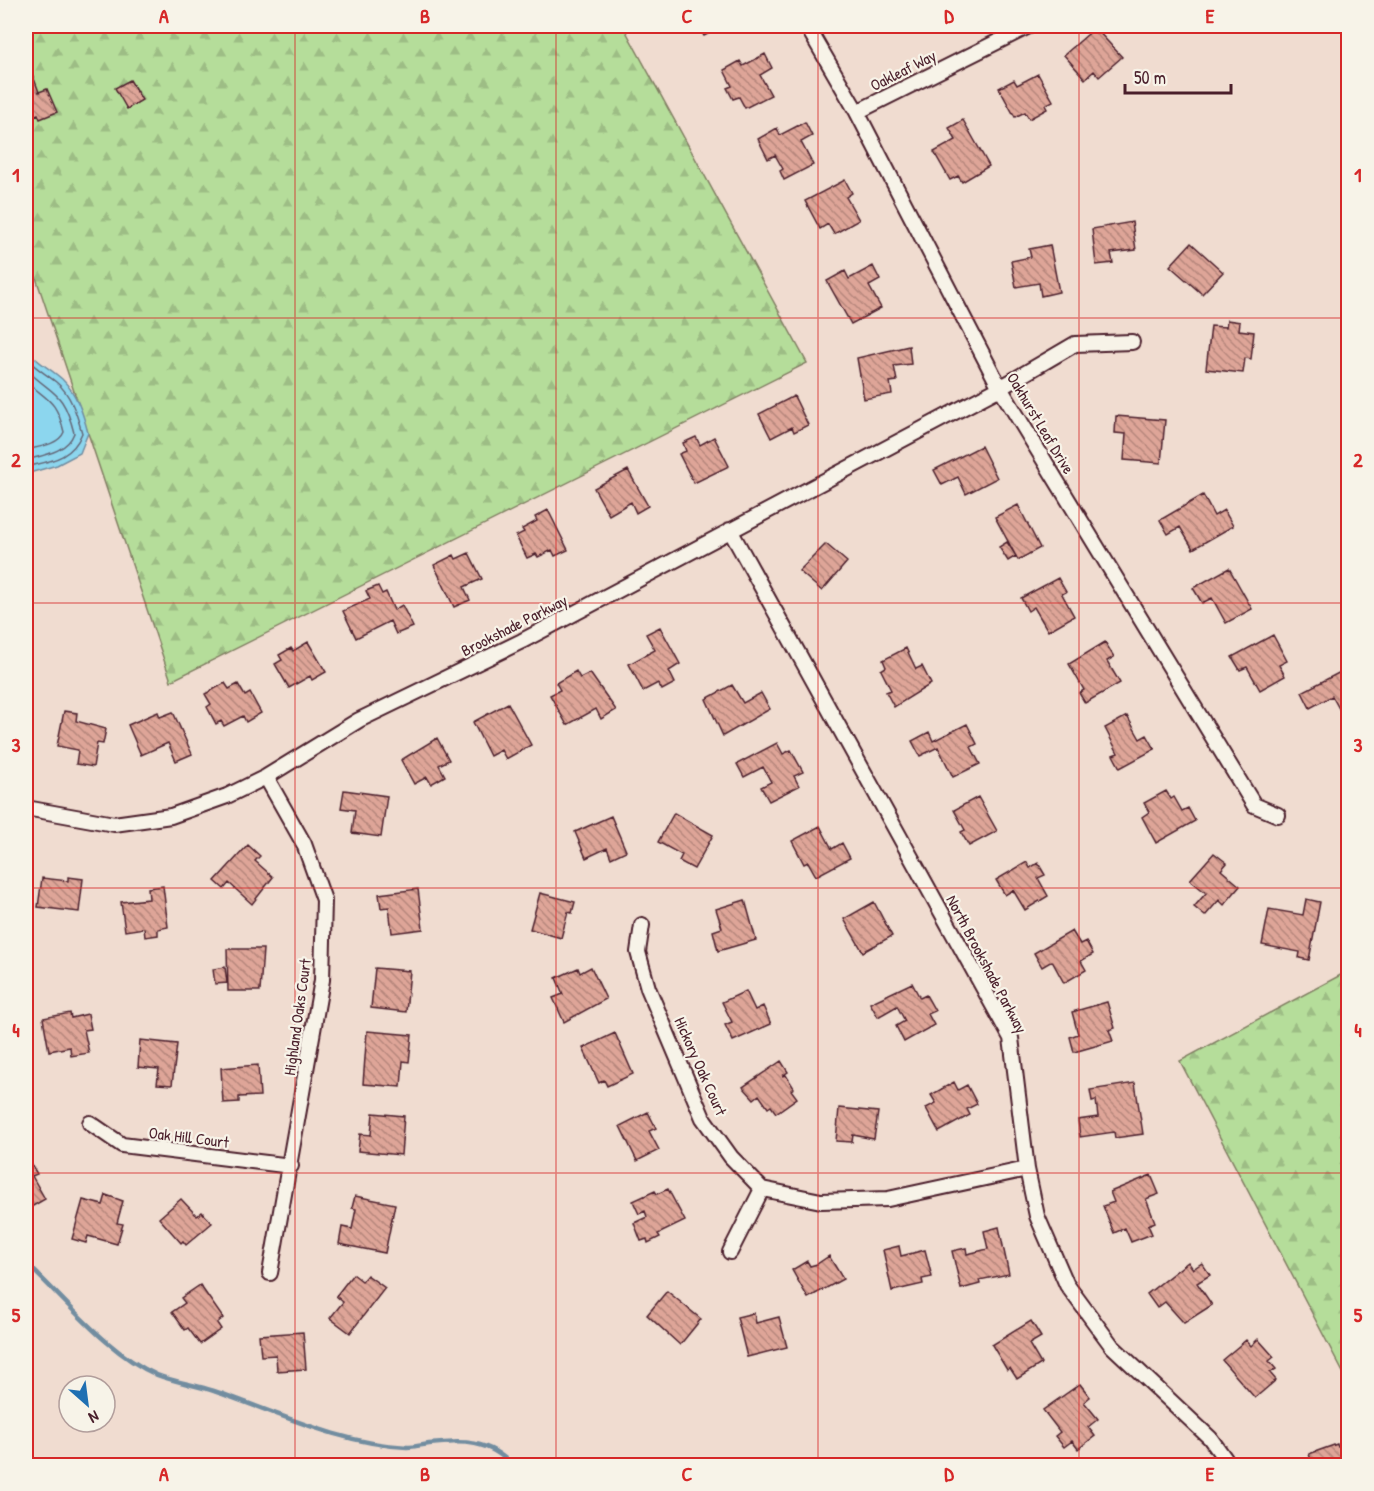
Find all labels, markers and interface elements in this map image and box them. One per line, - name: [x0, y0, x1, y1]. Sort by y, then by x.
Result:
- text: A: [159, 2, 169, 29]
- text: B: [420, 2, 430, 29]
- text: C: [682, 2, 693, 29]
- text: D: [944, 2, 954, 29]
- text: E: [1206, 2, 1215, 29]
- street label: Oakleaf Way: [866, 44, 940, 96]
- scale bar: [1125, 57, 1232, 95]
- text: 50 m: [1134, 65, 1166, 90]
- text: 1: [12, 161, 20, 188]
- text: 1: [1354, 161, 1362, 188]
- street label: Oakhurst Leaf Drive: [1002, 368, 1080, 478]
- text: 2: [11, 446, 21, 473]
- text: 2: [1353, 446, 1363, 473]
- street label: Brookshade Parkway: [457, 589, 571, 661]
- text: 3: [12, 731, 21, 758]
- text: 3: [1354, 731, 1363, 758]
- street label: North Brookshade Parkway: [941, 891, 1033, 1037]
- street label: Highland Oaks Court: [278, 957, 316, 1077]
- street label: Hickory Oak Court: [669, 1013, 733, 1119]
- text: 4: [12, 1016, 20, 1043]
- text: 4: [1354, 1016, 1362, 1043]
- street label: Oak Hill Court: [148, 1121, 231, 1153]
- text: 5: [12, 1301, 21, 1328]
- text: 5: [1354, 1301, 1363, 1328]
- north arrow: [57, 1374, 117, 1434]
- text: N: [85, 1406, 103, 1429]
- text: A: [159, 1460, 169, 1487]
- text: B: [420, 1460, 430, 1487]
- text: C: [682, 1460, 693, 1487]
- text: D: [944, 1460, 954, 1487]
- text: E: [1206, 1460, 1215, 1487]

